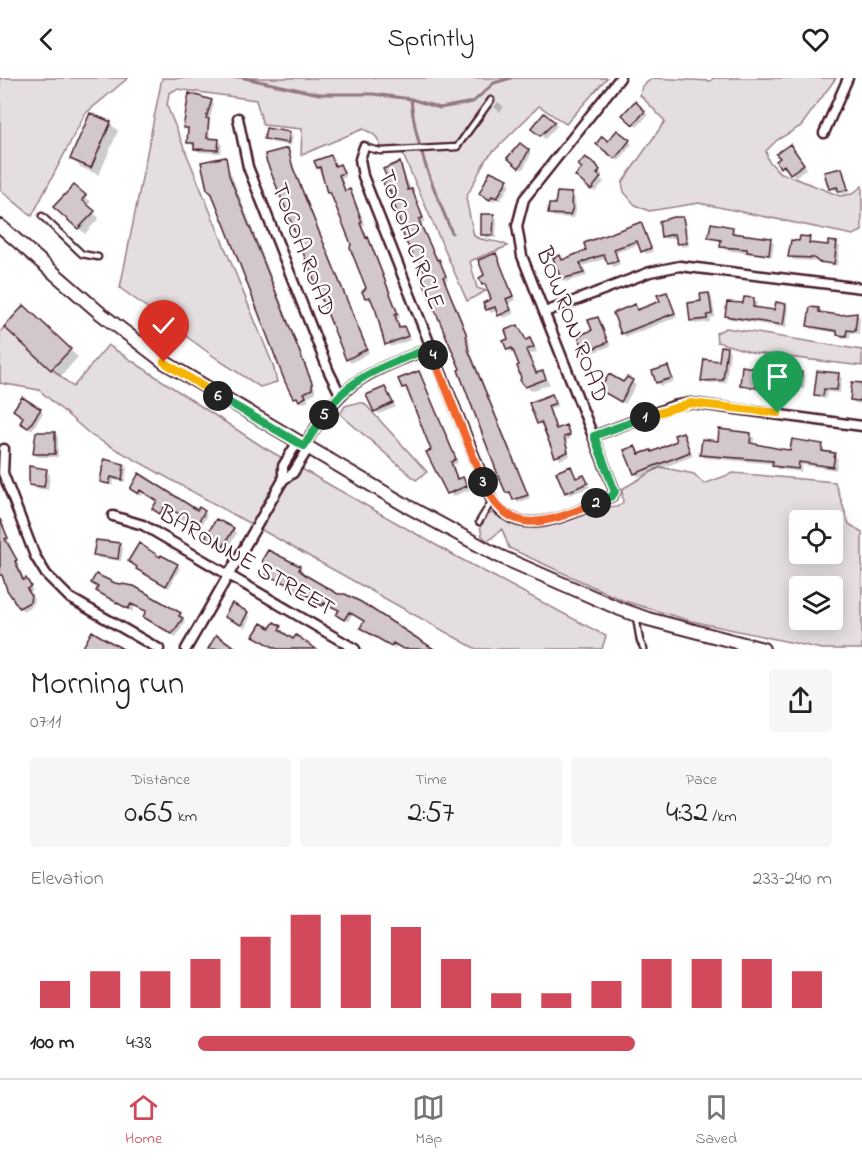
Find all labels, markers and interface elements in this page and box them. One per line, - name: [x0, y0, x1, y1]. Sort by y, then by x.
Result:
- text: Sprintly: [387, 20, 475, 59]
- icon: back: [30, 23, 63, 56]
- icon: heart: [799, 23, 832, 56]
- street label: TOCOA CIRCLE: [367, 165, 453, 315]
- street label: TOCOA ROAD: [261, 178, 343, 322]
- street label: BOWRON ROAD: [525, 241, 617, 408]
- pin: [138, 300, 189, 362]
- icon: check: [147, 309, 180, 342]
- pin: 4: [418, 340, 448, 370]
- text: 4: [430, 343, 436, 367]
- pin: [752, 351, 803, 413]
- icon: arrive: [761, 360, 794, 393]
- pin: 6: [203, 381, 233, 411]
- text: 6: [214, 384, 222, 408]
- pin: 5: [309, 400, 339, 430]
- pin: 1: [630, 402, 660, 432]
- text: 5: [319, 403, 329, 427]
- text: 1: [642, 405, 648, 429]
- pin: 3: [468, 467, 498, 497]
- text: 3: [480, 470, 486, 494]
- pin: 2: [581, 488, 611, 518]
- text: 2: [592, 491, 600, 515]
- street label: BARONNE STREET: [150, 497, 341, 627]
- map controls: [789, 510, 843, 630]
- button: locate: [789, 510, 843, 564]
- button: layers: [789, 576, 843, 630]
- text: Morning run: [30, 661, 184, 709]
- button: share: [769, 669, 832, 732]
- text: 07:11: [30, 708, 61, 737]
- text: Distance: [131, 768, 190, 792]
- text: Time: [415, 768, 447, 792]
- text: Pace: [686, 768, 717, 792]
- text: 0.65: [124, 792, 174, 836]
- text: 2:57: [408, 792, 454, 836]
- text: 4:32: [666, 792, 708, 836]
- text: km: [174, 805, 197, 829]
- text: /km: [708, 805, 737, 829]
- text: Elevation: [30, 865, 104, 894]
- text: 233–240 m: [752, 865, 832, 894]
- text: 100 m: [30, 1029, 74, 1058]
- text: 4:38: [126, 1029, 152, 1058]
- tab: Home: [125, 1091, 162, 1151]
- tab: Map: [412, 1091, 445, 1151]
- tab: Saved: [695, 1091, 737, 1151]

